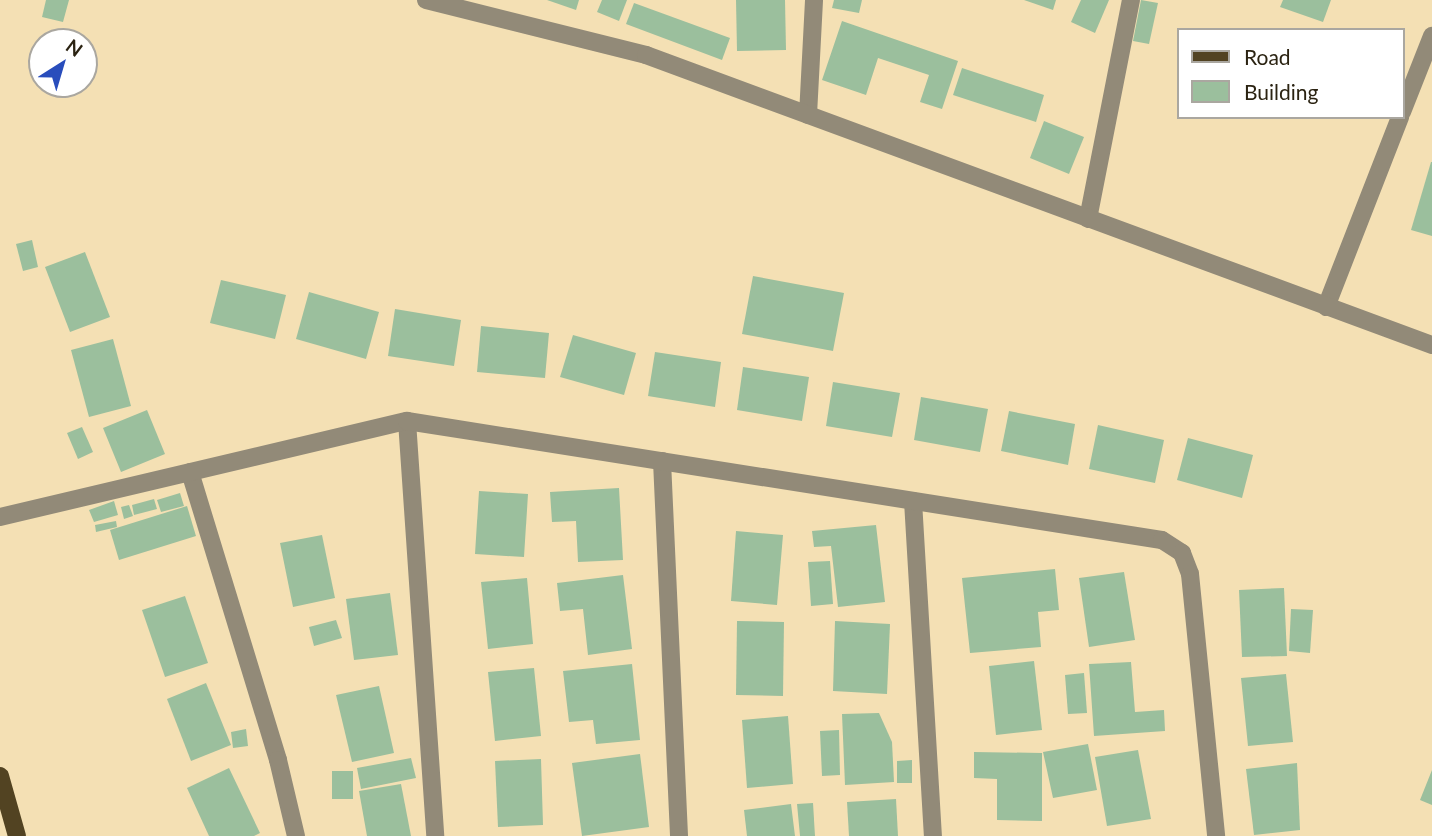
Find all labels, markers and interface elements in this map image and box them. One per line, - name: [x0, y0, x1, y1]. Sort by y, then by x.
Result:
- north arrow: [28, 28, 98, 98]
- legend: [1176, 28, 1404, 119]
- text: N: [62, 34, 87, 61]
- text: Road: [1244, 44, 1291, 69]
- text: Building: [1244, 79, 1319, 104]

